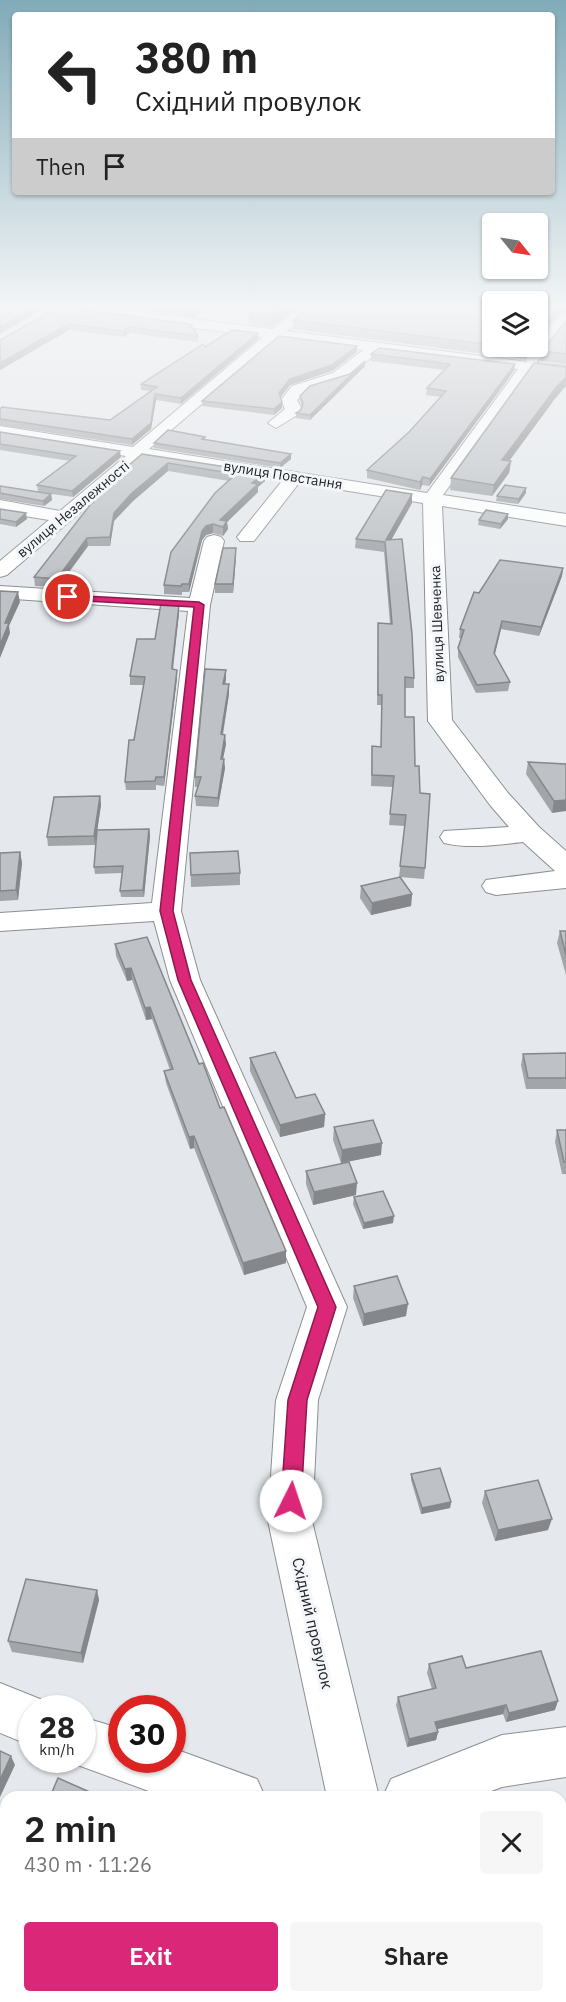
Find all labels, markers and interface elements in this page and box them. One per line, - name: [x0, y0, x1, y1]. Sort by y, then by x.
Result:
- text: 380 m: [135, 30, 258, 85]
- icon: left: [36, 36, 114, 114]
- text: Східний провулок: [135, 83, 362, 118]
- icon: arrive: [98, 150, 131, 183]
- text: Then: [36, 152, 86, 181]
- north arrow: [482, 213, 548, 279]
- map controls: [482, 213, 548, 357]
- button: layers: [482, 291, 548, 357]
- street label: вулиця Незалежності: [13, 457, 133, 561]
- street label: вулиця Повстання: [222, 457, 344, 493]
- street label: вулиця Шевченка: [426, 565, 448, 683]
- pin: [42, 571, 93, 622]
- icon: arrive: [51, 580, 84, 613]
- position arrow: [259, 1469, 323, 1533]
- street label: Східний провулок: [288, 1555, 338, 1691]
- speed limit sign: 30: [108, 1695, 186, 1773]
- text: 28: [39, 1707, 75, 1746]
- text: km/h: [39, 1740, 75, 1759]
- text: 2 min: [24, 1805, 117, 1852]
- button: close: [480, 1811, 543, 1874]
- text: 430 m · 11:26: [24, 1851, 152, 1878]
- button: Exit: [24, 1922, 278, 1991]
- button: Share: [290, 1922, 543, 1991]

